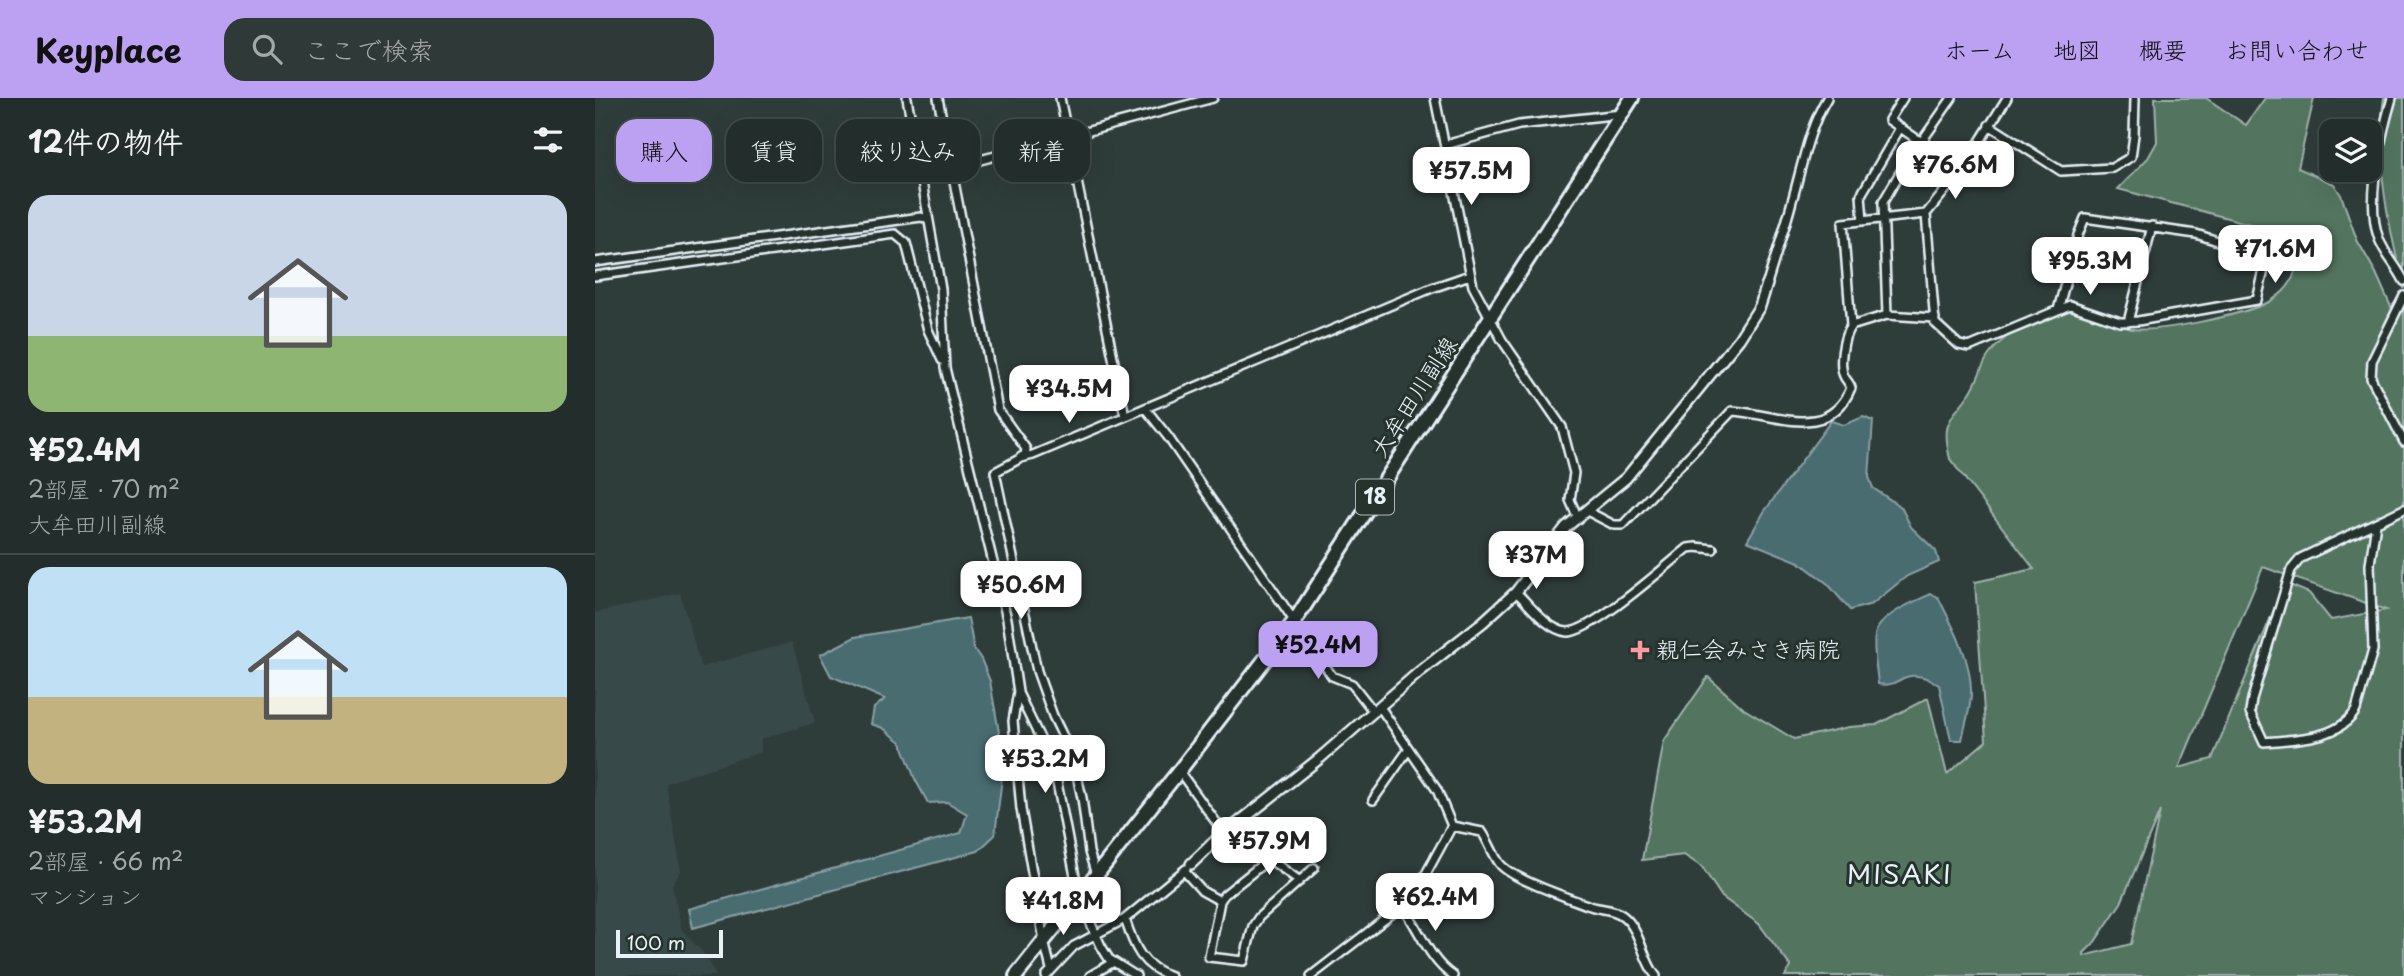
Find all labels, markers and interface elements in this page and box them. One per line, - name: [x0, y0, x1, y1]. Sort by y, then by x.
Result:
- search box: [224, 18, 714, 81]
- text: Keyplace: [35, 24, 182, 74]
- icon: search: [248, 30, 286, 68]
- text: ここで検索: [304, 30, 434, 69]
- text: ホーム: [1944, 31, 2015, 67]
- text: 地図: [2053, 31, 2101, 67]
- text: 概要: [2139, 31, 2187, 67]
- text: お問い合わせ: [2225, 31, 2369, 67]
- text: 12件の物件: [28, 118, 183, 163]
- chip: 購入: [616, 119, 712, 182]
- chip: 賃貸: [726, 119, 822, 182]
- chip: 絞り込み: [836, 119, 980, 182]
- chip: 新着: [994, 119, 1090, 182]
- map controls: [2319, 119, 2382, 182]
- button: layers: [2319, 119, 2382, 182]
- icon: filters: [529, 121, 567, 159]
- pin: ¥76.6M: [1898, 141, 2012, 201]
- text: ¥76.6M: [1912, 146, 1998, 181]
- pin: ¥57.5M: [1414, 148, 1528, 207]
- text: ¥57.5M: [1429, 152, 1513, 187]
- pin: ¥71.6M: [2218, 226, 2332, 285]
- text: ¥71.6M: [2234, 230, 2316, 265]
- pin: ¥95.3M: [2033, 238, 2147, 297]
- icon: home: [235, 240, 361, 366]
- text: ¥95.3M: [2048, 242, 2132, 277]
- street label: 大牟田川副線: [1360, 329, 1465, 464]
- pin: ¥34.5M: [1012, 366, 1126, 425]
- text: ¥34.5M: [1025, 370, 1113, 405]
- text: ¥52.4M: [28, 426, 141, 471]
- text: 2部屋 · 70 m²: [28, 471, 180, 506]
- road number: 18: [1356, 480, 1394, 514]
- text: 大牟田川副線: [28, 506, 166, 541]
- pin: ¥37M: [1495, 532, 1577, 591]
- text: ¥37M: [1505, 536, 1567, 571]
- pin: ¥50.6M: [964, 561, 1078, 621]
- text: ¥50.6M: [976, 566, 1066, 601]
- icon: home: [235, 612, 361, 738]
- pin: ¥52.4M: [1261, 622, 1375, 681]
- text: ¥52.4M: [1275, 626, 1361, 661]
- place label: 親仁会みさき病院: [1656, 631, 1840, 666]
- marker: 親仁会みさき病院: [1630, 640, 1650, 660]
- pin: ¥53.2M: [988, 736, 1102, 795]
- text: ¥53.2M: [1001, 740, 1089, 775]
- text: ¥53.2M: [28, 798, 143, 843]
- pin: ¥57.9M: [1212, 818, 1326, 877]
- text: ¥57.9M: [1227, 822, 1311, 857]
- text: 2部屋 · 66 m²: [28, 843, 183, 878]
- district label: MISAKI: [1847, 854, 1953, 893]
- pin: ¥62.4M: [1378, 874, 1492, 933]
- text: マンション: [28, 878, 142, 913]
- pin: ¥41.8M: [1006, 878, 1120, 937]
- text: ¥62.4M: [1392, 878, 1478, 913]
- text: ¥41.8M: [1022, 882, 1104, 917]
- scale bar: [616, 927, 723, 959]
- text: 100 m: [627, 928, 685, 956]

